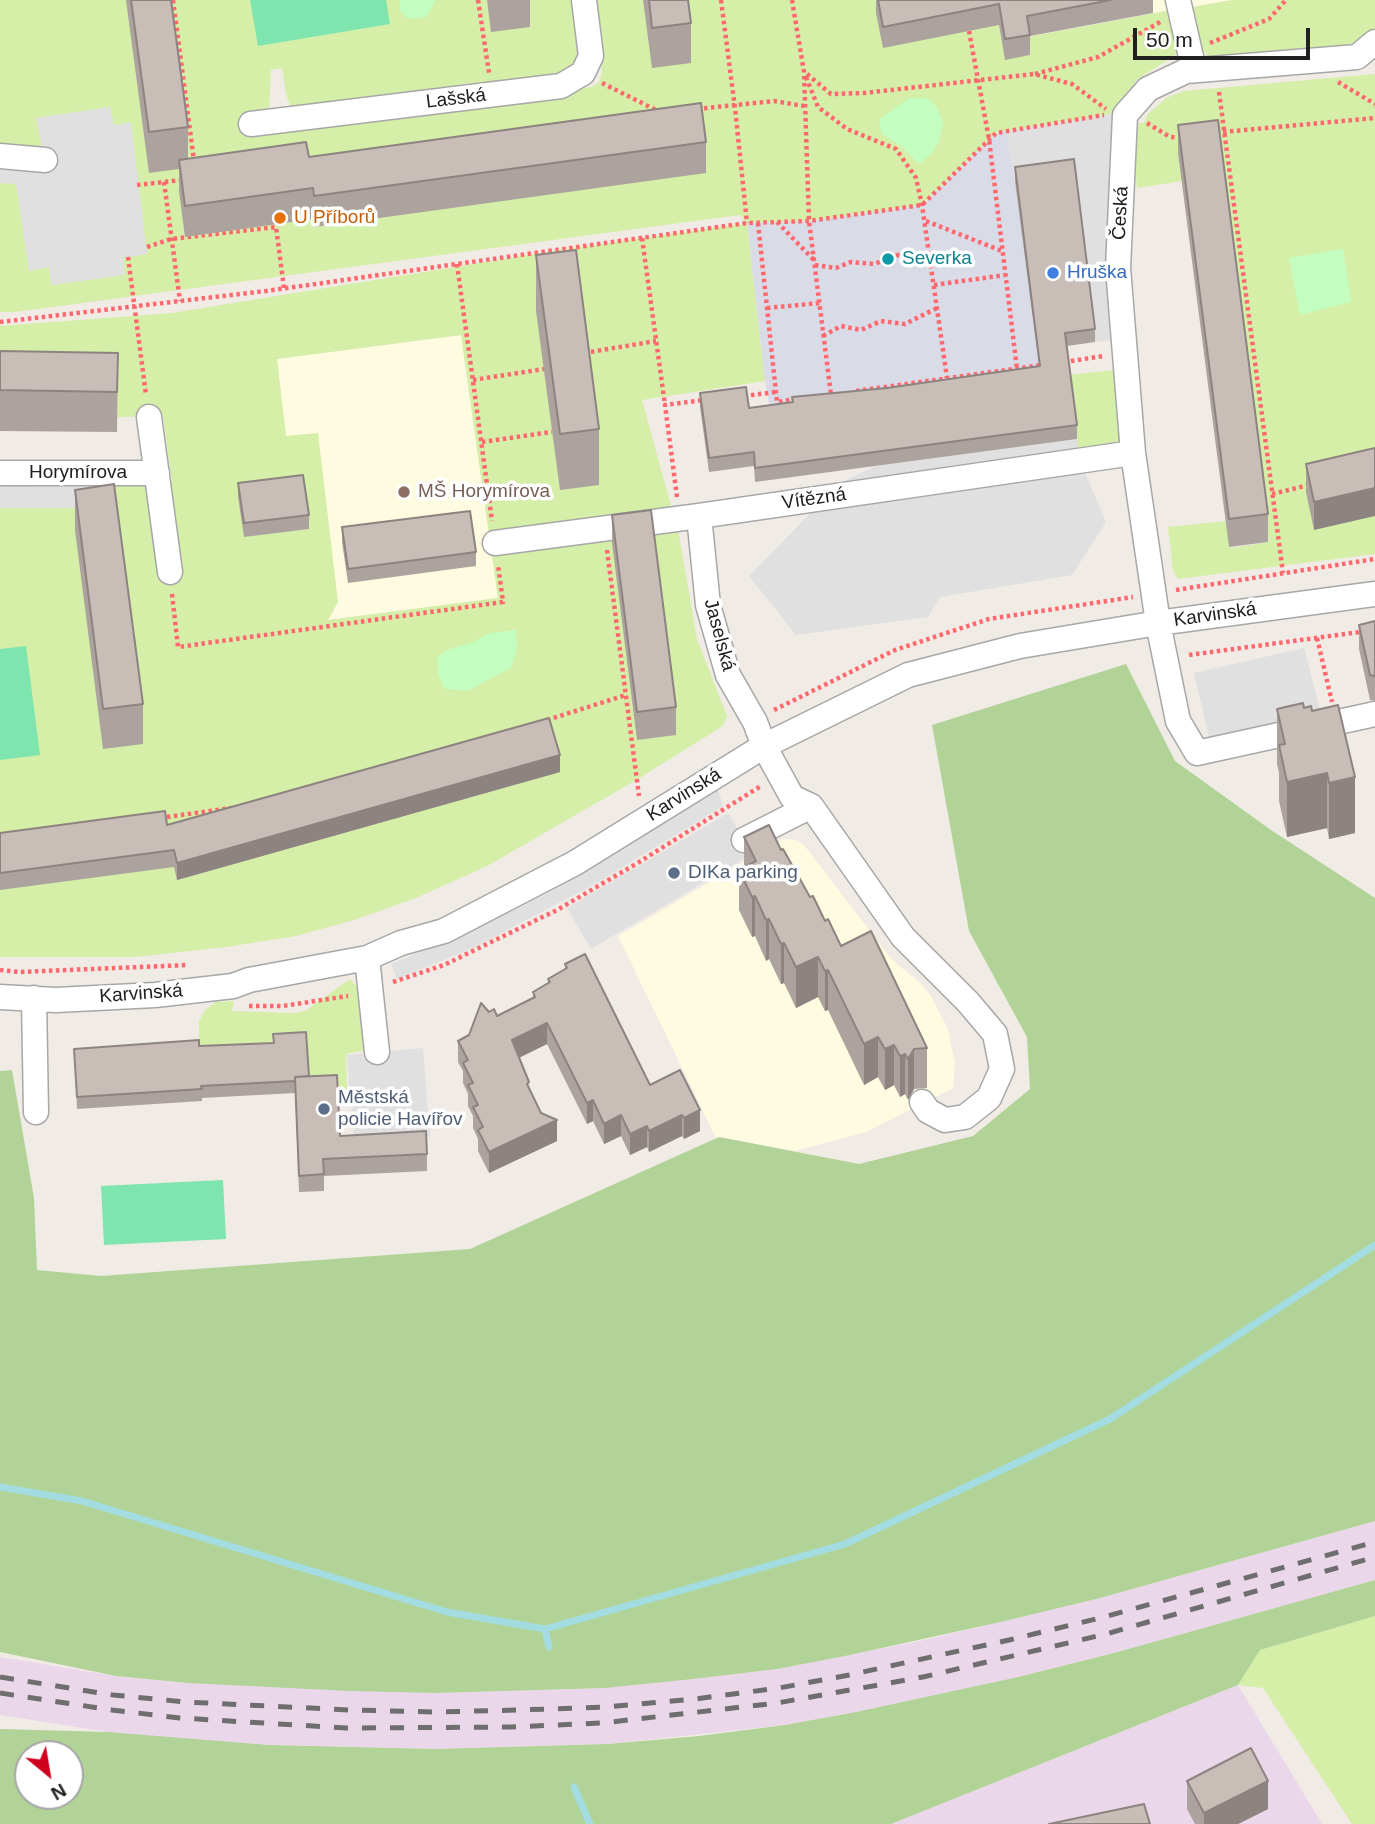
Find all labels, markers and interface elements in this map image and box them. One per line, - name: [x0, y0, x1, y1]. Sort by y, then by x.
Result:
- scale bar: [1137, 14, 1314, 58]
- text: 50 m: [1146, 28, 1193, 51]
- street label: Lašská: [425, 84, 487, 114]
- street label: Česká: [1108, 186, 1134, 240]
- place label: U Příborů: [294, 207, 375, 229]
- marker: U Příborů: [272, 210, 288, 226]
- place label: Severka: [902, 248, 972, 270]
- marker: Severka: [880, 251, 896, 267]
- place label: Hruška: [1067, 262, 1127, 284]
- marker: Hruška: [1045, 265, 1061, 281]
- street label: Horymírova: [29, 462, 127, 484]
- place label: MŠ Horymírova: [418, 481, 550, 503]
- street label: Vítězná: [781, 483, 847, 515]
- marker: MŠ Horymírova: [396, 484, 412, 500]
- street label: Jaselská: [698, 596, 740, 674]
- street label: Karvinská: [1172, 598, 1258, 632]
- street label: Karvinská: [643, 763, 725, 827]
- place label: DIKa parking: [688, 862, 798, 884]
- marker: DIKa parking: [666, 865, 682, 881]
- street label: Karvinská: [99, 980, 183, 1008]
- place label: Městská policie Havířov: [338, 1087, 463, 1131]
- marker: Městská policie Havířov: [316, 1101, 332, 1117]
- north arrow: [14, 1740, 84, 1810]
- text: N: [48, 1779, 70, 1804]

